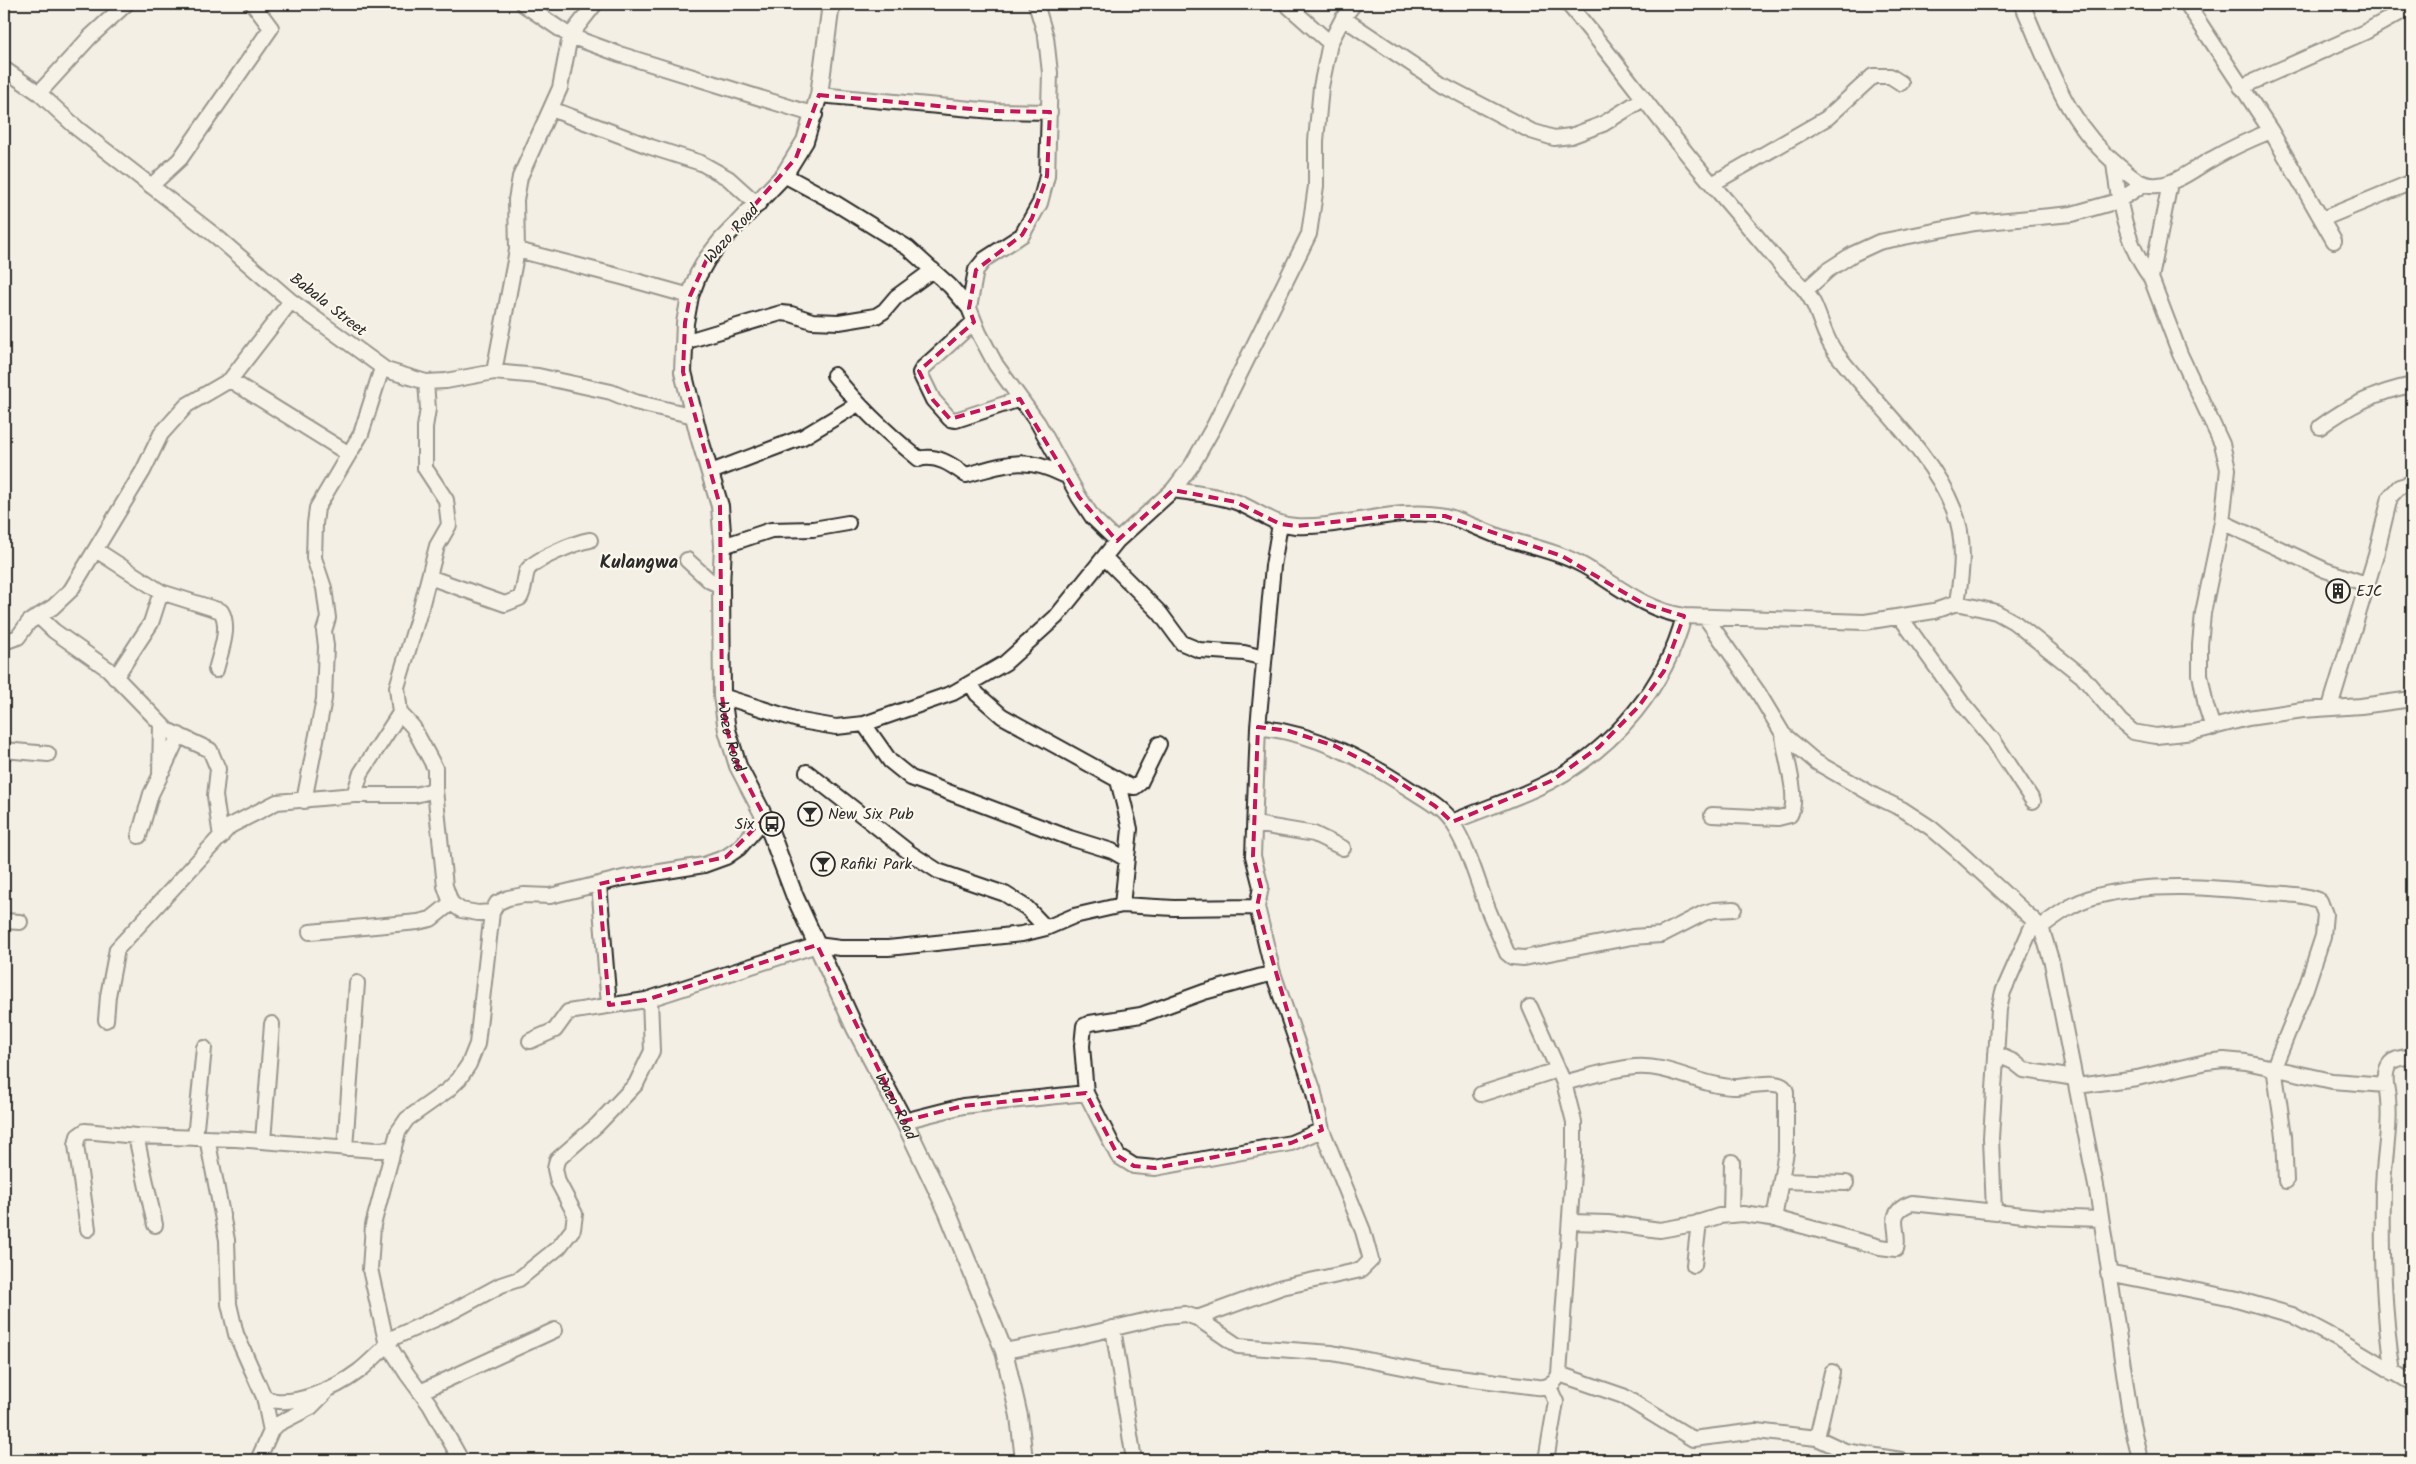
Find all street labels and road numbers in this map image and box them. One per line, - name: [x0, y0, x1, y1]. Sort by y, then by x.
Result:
- street label: Wazo Road: [698, 198, 766, 269]
- street label: Babala Street: [284, 267, 373, 344]
- street label: Wazo Road: [710, 699, 752, 778]
- street label: Wazo Road: [868, 1068, 924, 1145]

